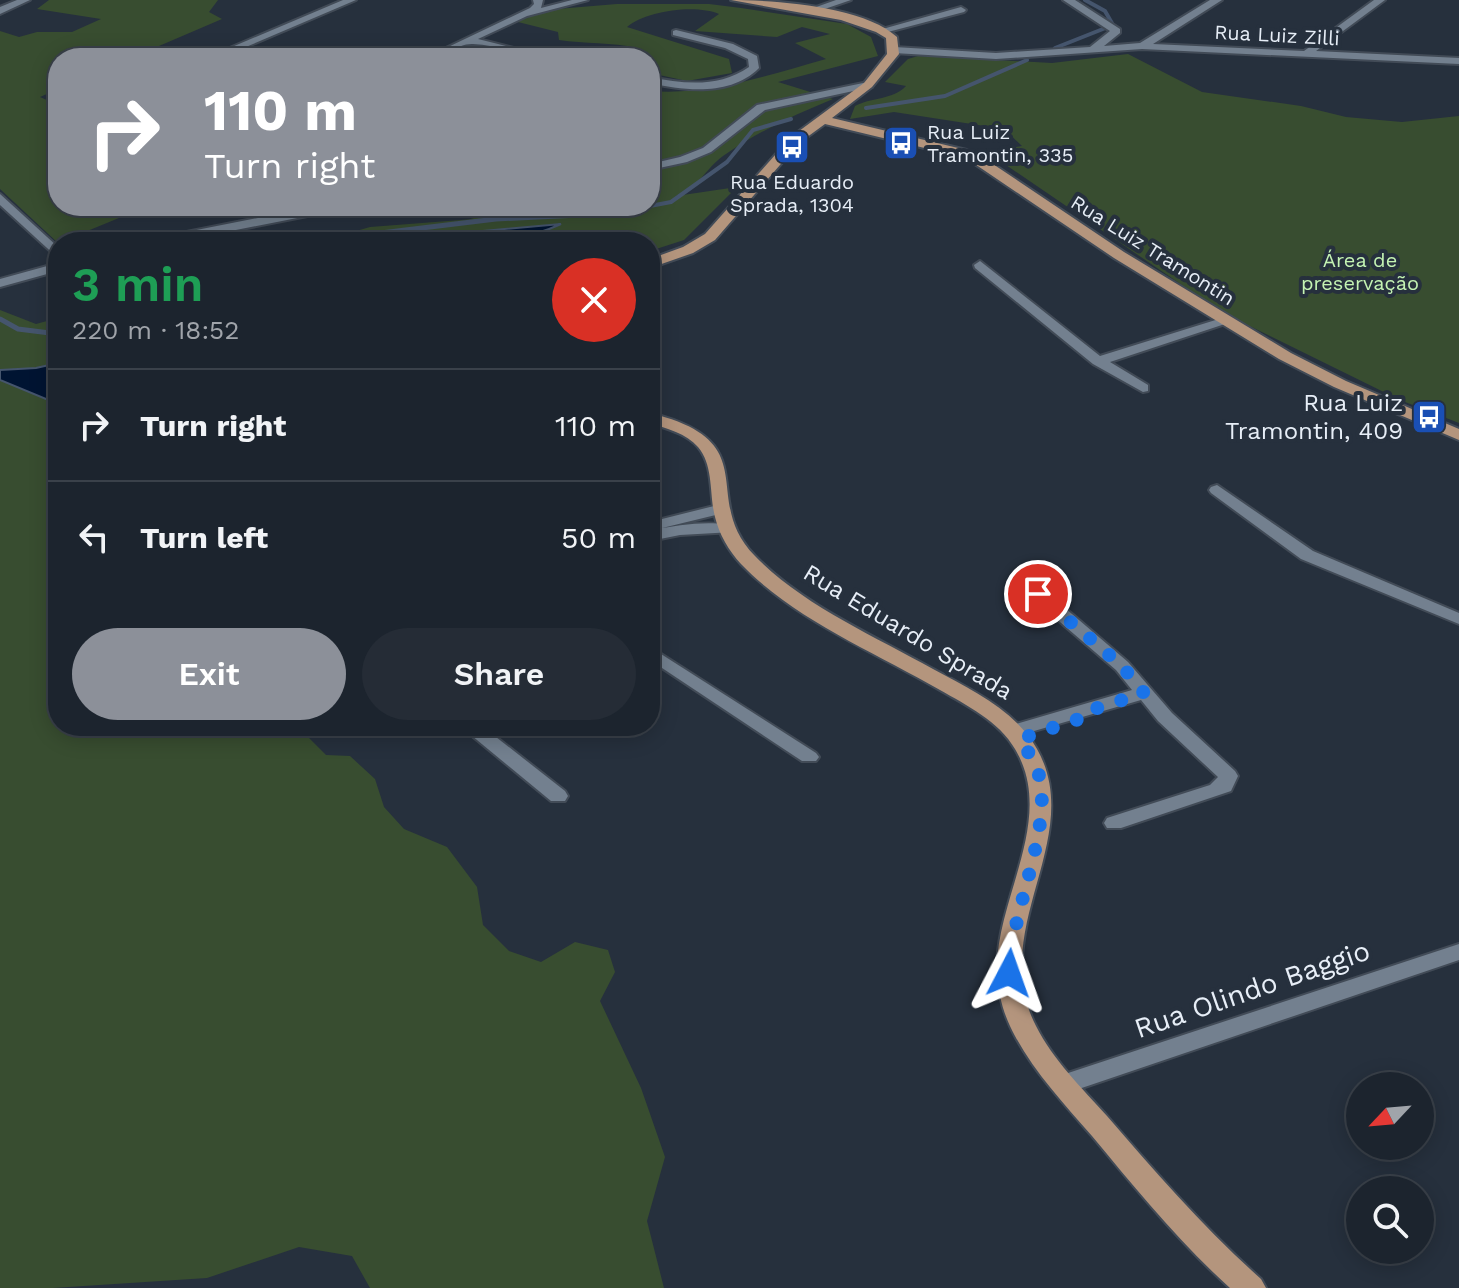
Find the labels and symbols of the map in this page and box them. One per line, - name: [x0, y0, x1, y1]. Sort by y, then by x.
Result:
- street label: Rua Luiz Zilli: [1214, 20, 1340, 50]
- place label: Rua Luiz Tramontin, 335: [927, 120, 1073, 167]
- bus stop icon: Rua Luiz Tramontin, 335: [882, 124, 920, 162]
- bus stop icon: Rua Eduardo Sprada, 1304: [773, 128, 811, 166]
- place label: Rua Eduardo Sprada, 1304: [730, 170, 854, 217]
- street label: Rua Luiz Tramontin: [1067, 190, 1239, 310]
- park label: Área de preservação: [1301, 248, 1419, 295]
- place label: Rua Luiz Tramontin, 409: [1225, 389, 1403, 445]
- bus stop icon: Rua Luiz Tramontin, 409: [1410, 398, 1448, 436]
- street label: Rua Eduardo Sprada: [798, 558, 1018, 706]
- pin: [1004, 560, 1072, 628]
- position arrow: [967, 931, 1051, 1015]
- street label: Rua Olindo Baggio: [1130, 934, 1374, 1045]
- north arrow: [1346, 1072, 1434, 1160]

